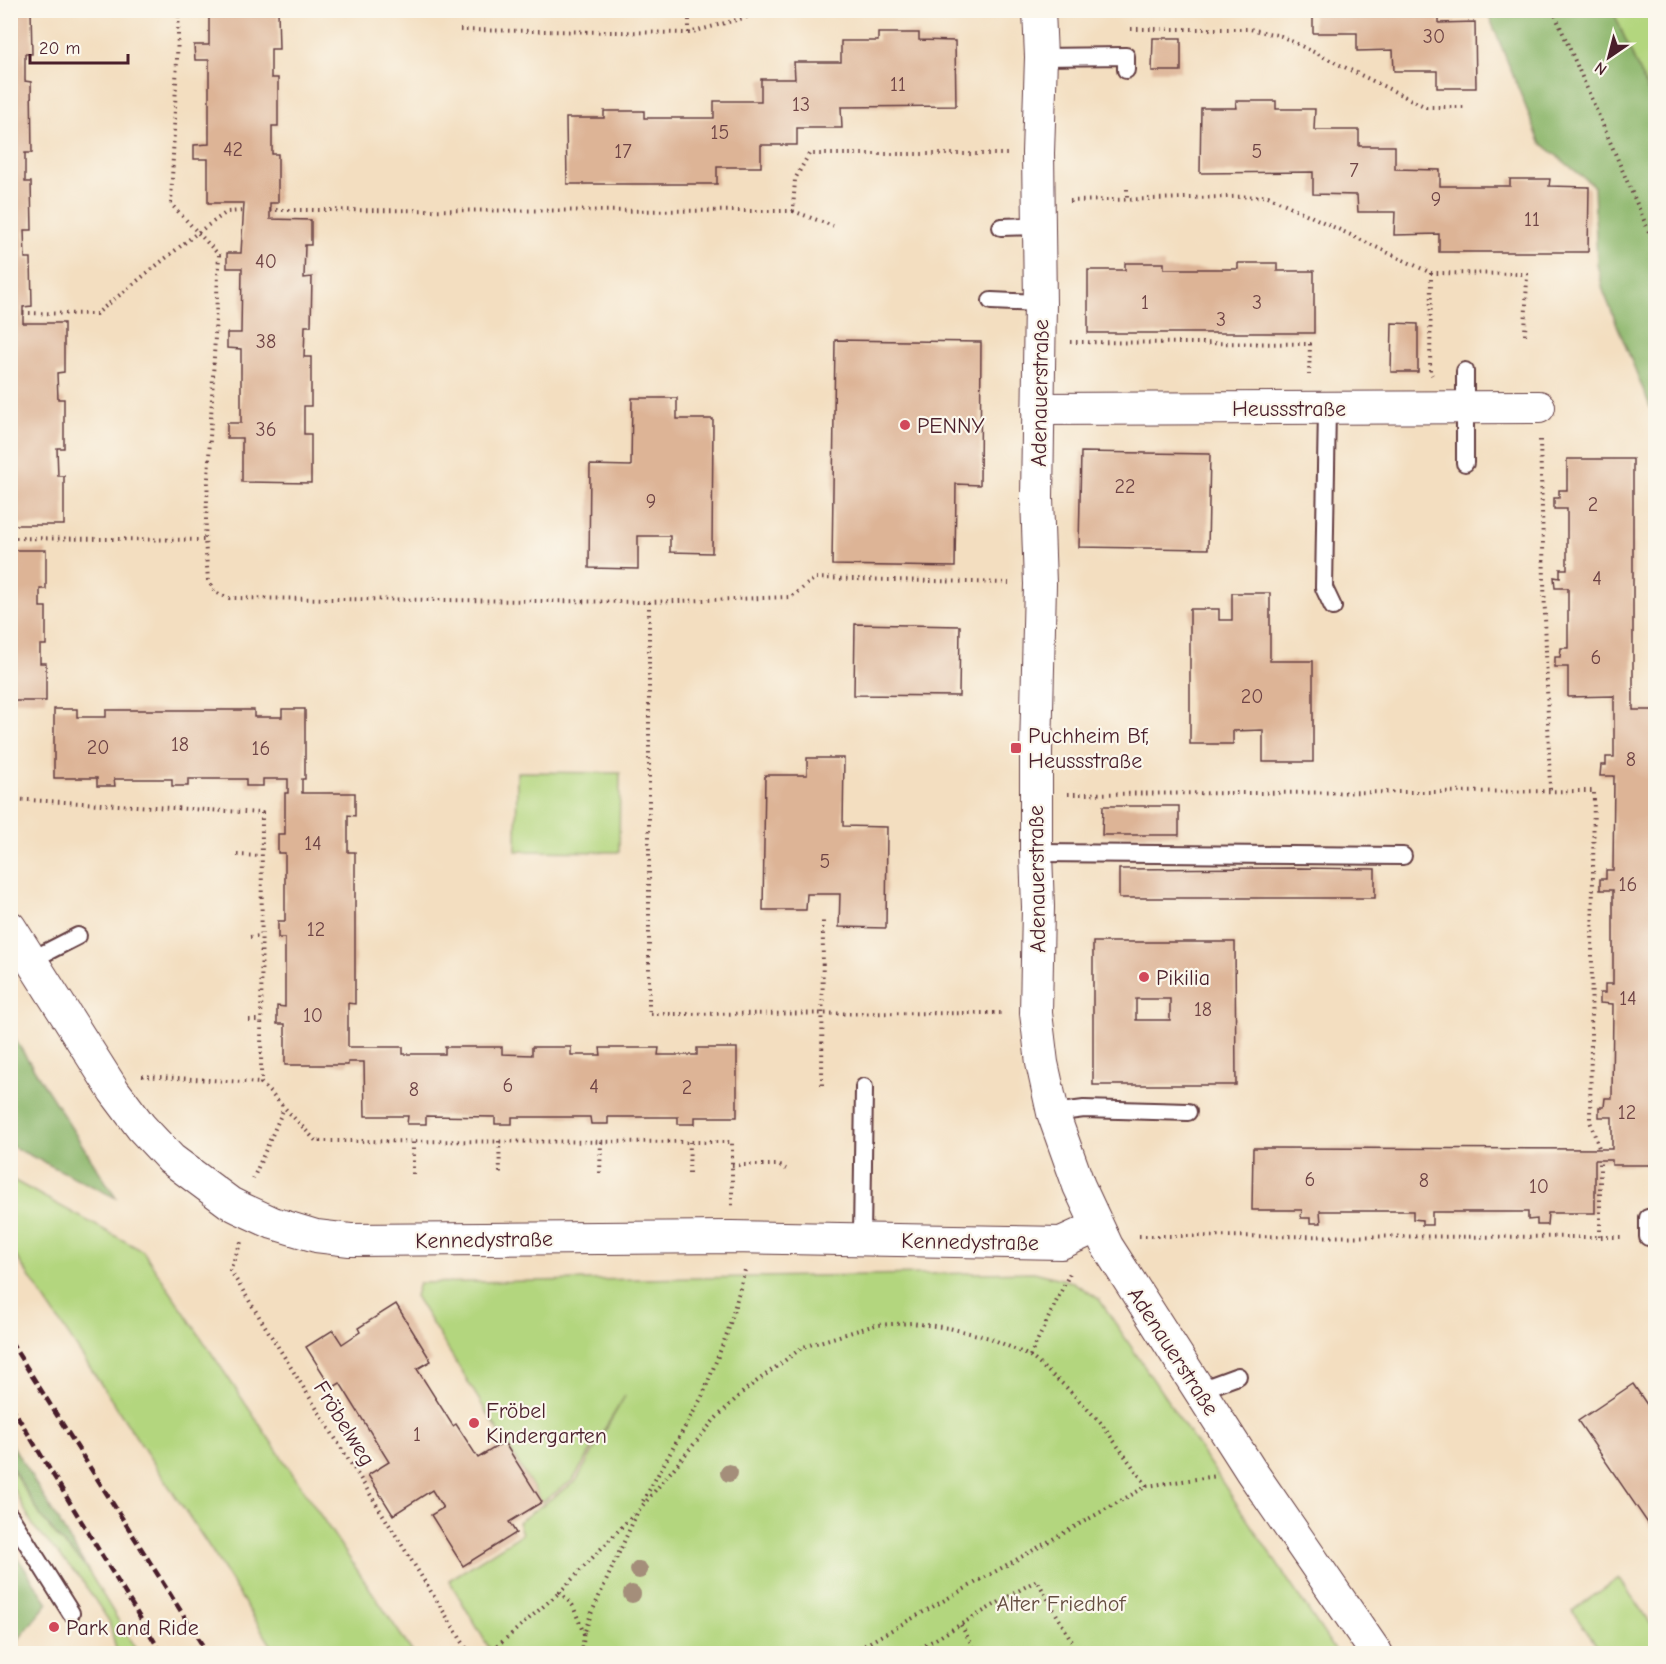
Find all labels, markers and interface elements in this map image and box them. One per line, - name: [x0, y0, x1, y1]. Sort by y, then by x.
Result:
- house number: 30: [1423, 25, 1445, 48]
- scale bar: [30, 27, 128, 65]
- north arrow: [1579, 27, 1639, 87]
- text: 20 m: [39, 38, 80, 59]
- text: N: [1592, 58, 1610, 79]
- house number: 11: [890, 73, 906, 96]
- house number: 13: [792, 93, 810, 116]
- house number: 15: [711, 121, 729, 144]
- house number: 42: [223, 138, 243, 161]
- house number: 17: [614, 140, 632, 163]
- house number: 5: [1252, 140, 1262, 163]
- house number: 7: [1349, 159, 1359, 182]
- house number: 9: [1431, 188, 1441, 211]
- house number: 11: [1524, 208, 1540, 231]
- house number: 40: [255, 250, 277, 273]
- house number: 1: [1141, 291, 1149, 314]
- house number: 3: [1252, 291, 1262, 314]
- house number: 3: [1216, 308, 1226, 331]
- street label: Adenauerstraße: [1026, 319, 1054, 467]
- house number: 38: [256, 330, 276, 353]
- street label: Heussstraße: [1232, 396, 1346, 422]
- place label: PENNY: [917, 413, 985, 439]
- house number: 36: [256, 418, 276, 441]
- marker: PENNY: [898, 418, 912, 432]
- house number: 22: [1115, 475, 1135, 498]
- house number: 9: [646, 490, 656, 513]
- house number: 2: [1588, 493, 1598, 516]
- house number: 4: [1592, 567, 1602, 590]
- house number: 6: [1591, 646, 1601, 669]
- house number: 20: [1241, 685, 1263, 708]
- place label: Puchheim Bf, Heussstraße: [1028, 723, 1149, 774]
- house number: 18: [171, 733, 189, 756]
- house number: 20: [87, 736, 109, 759]
- house number: 16: [252, 737, 270, 760]
- marker: Puchheim Bf, Heussstraße: [1009, 741, 1023, 755]
- house number: 8: [1626, 748, 1636, 771]
- street label: Adenauerstraße: [1023, 805, 1051, 953]
- house number: 14: [304, 832, 322, 855]
- house number: 5: [820, 850, 830, 873]
- house number: 16: [1619, 873, 1637, 896]
- house number: 12: [307, 918, 325, 941]
- place label: Pikilia: [1156, 965, 1210, 991]
- marker: Pikilia: [1137, 970, 1151, 984]
- house number: 14: [1619, 987, 1637, 1010]
- house number: 18: [1194, 998, 1212, 1021]
- house number: 10: [303, 1004, 323, 1027]
- house number: 6: [503, 1074, 513, 1097]
- house number: 4: [589, 1075, 599, 1098]
- house number: 2: [682, 1076, 692, 1099]
- house number: 8: [409, 1078, 419, 1101]
- house number: 12: [1618, 1101, 1636, 1124]
- house number: 6: [1305, 1168, 1315, 1191]
- house number: 8: [1419, 1169, 1429, 1192]
- house number: 10: [1529, 1175, 1549, 1198]
- street label: Kennedystraße: [415, 1226, 553, 1254]
- street label: Kennedystraße: [901, 1228, 1039, 1256]
- street label: Adenauerstraße: [1122, 1283, 1224, 1421]
- street label: Fröbelweg: [308, 1376, 380, 1471]
- place label: Fröbel Kindergarten: [486, 1398, 607, 1449]
- marker: Fröbel Kindergarten: [467, 1416, 481, 1430]
- house number: 1: [413, 1423, 421, 1446]
- park label: Alter Friedhof: [997, 1591, 1127, 1617]
- place label: Park and Ride: [66, 1615, 199, 1641]
- marker: Park and Ride: [47, 1620, 61, 1634]

